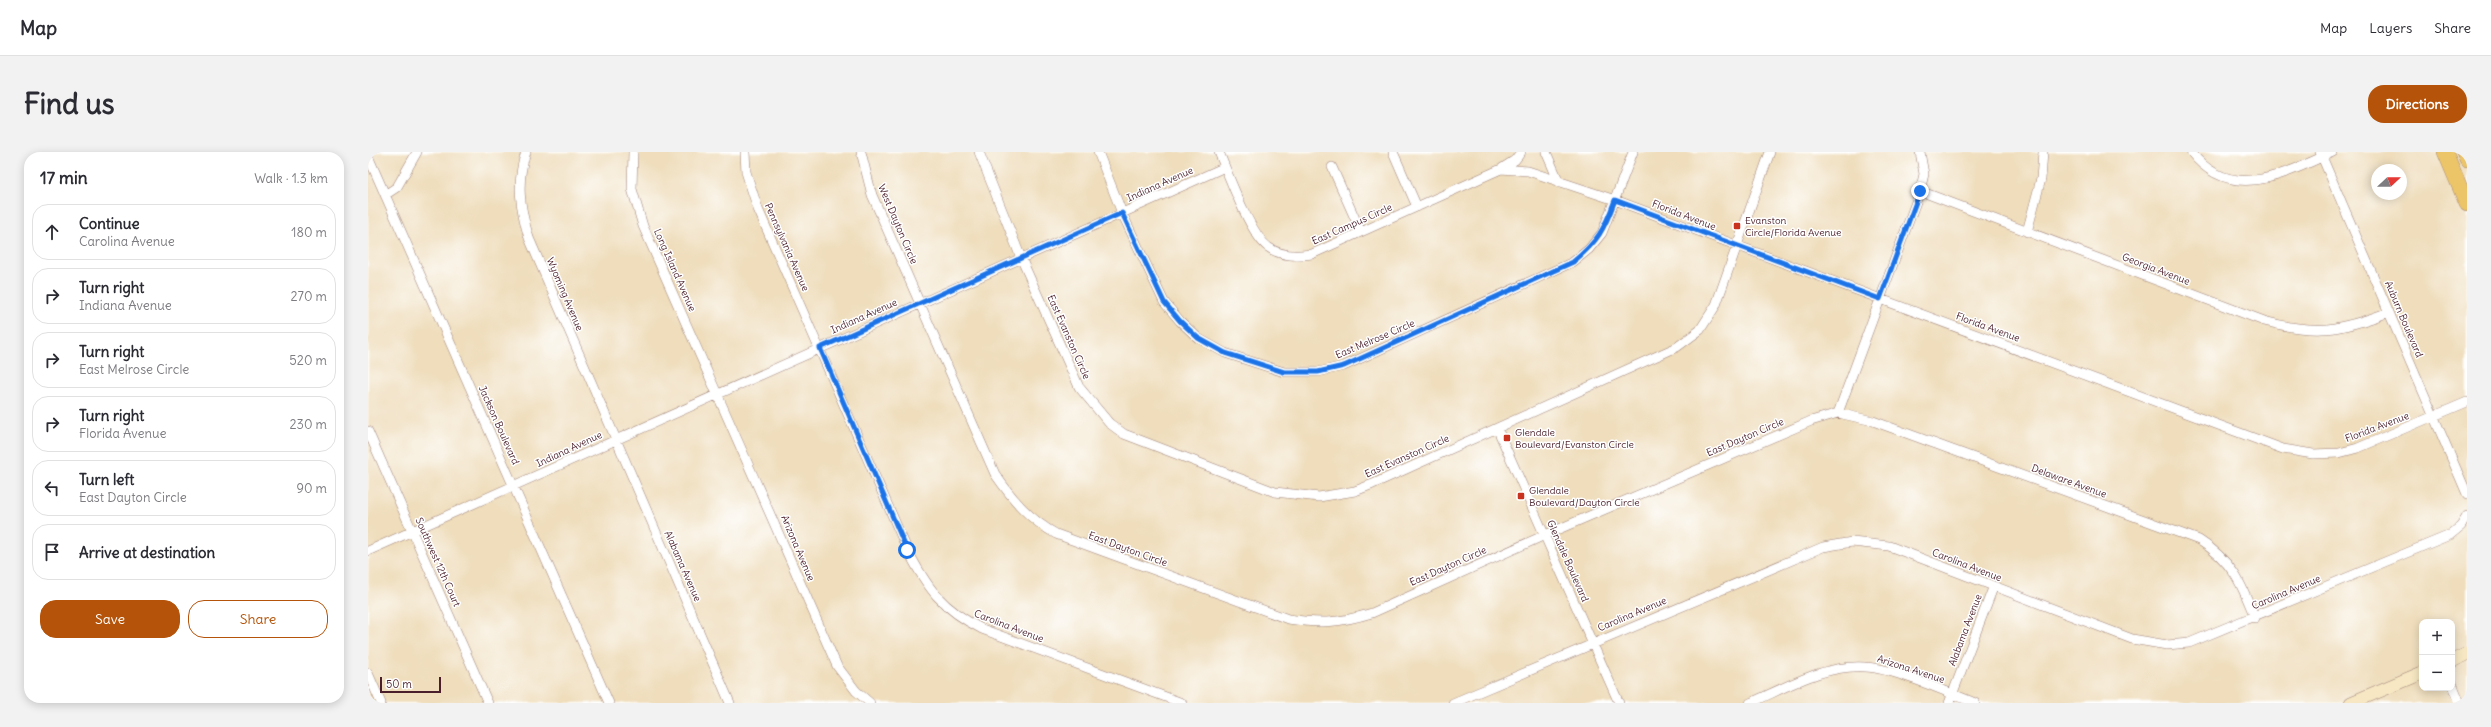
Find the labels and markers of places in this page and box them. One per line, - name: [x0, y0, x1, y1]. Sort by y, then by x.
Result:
- place label: Evanston Circle/Florida Avenue: [1745, 214, 1842, 239]
- marker: Evanston Circle/Florida Avenue: [1732, 221, 1742, 231]
- place label: Glendale Boulevard/Evanston Circle: [1515, 426, 1634, 451]
- marker: Glendale Boulevard/Evanston Circle: [1502, 433, 1512, 443]
- place label: Glendale Boulevard/Dayton Circle: [1529, 484, 1640, 509]
- marker: Glendale Boulevard/Dayton Circle: [1516, 491, 1526, 501]

